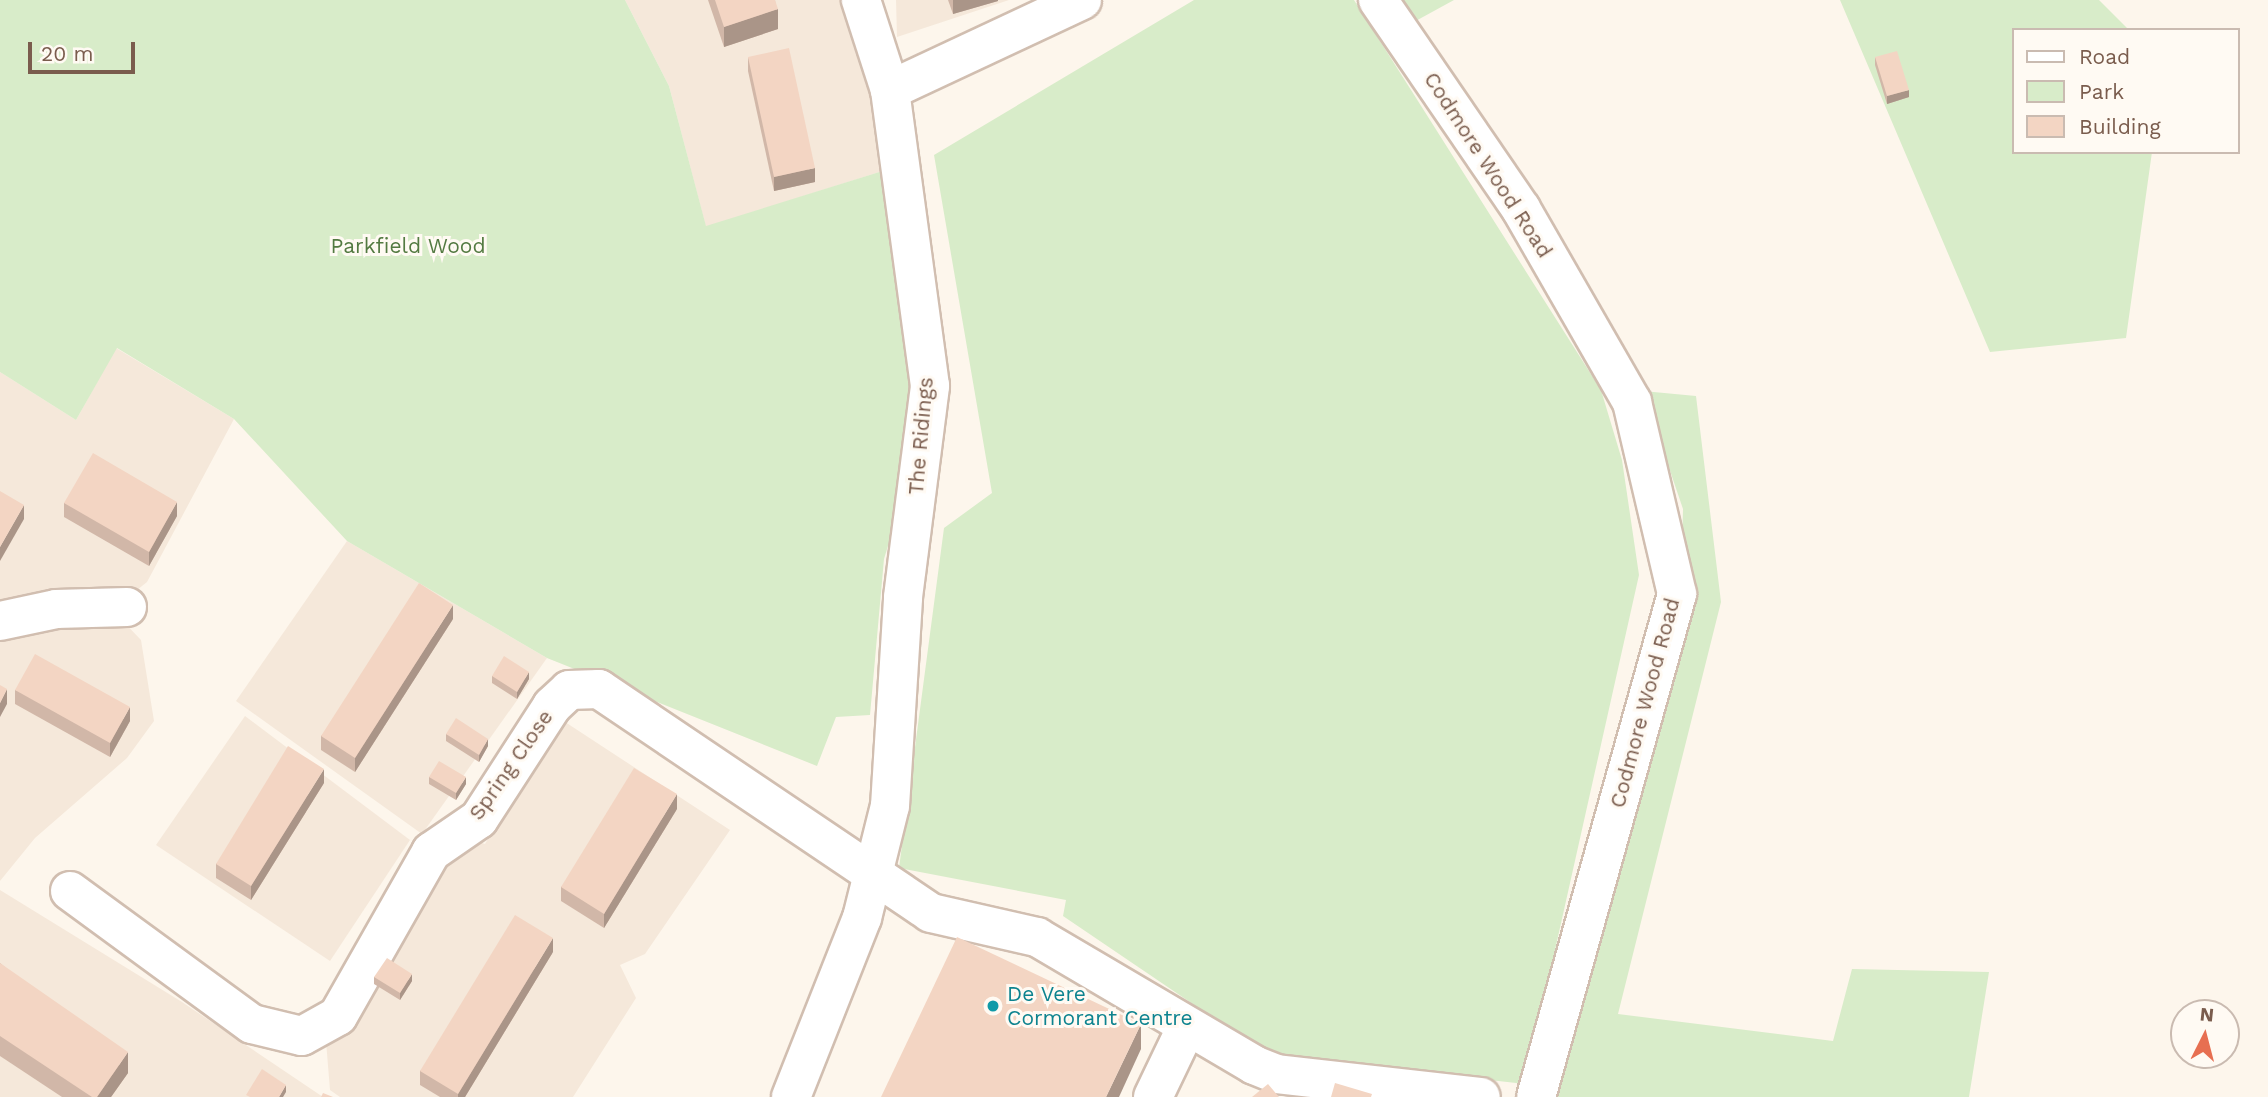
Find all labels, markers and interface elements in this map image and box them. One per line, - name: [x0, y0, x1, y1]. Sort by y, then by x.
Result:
- scale bar: [32, 28, 138, 72]
- legend: [2012, 28, 2240, 154]
- text: 20 m: [41, 41, 93, 66]
- text: Road: [2079, 44, 2130, 69]
- street label: Codmore Wood Road: [1418, 67, 1558, 263]
- text: Park: [2079, 79, 2124, 104]
- text: Building: [2079, 114, 2161, 139]
- park label: Parkfield Wood: [330, 233, 486, 259]
- street label: The Ridings: [903, 376, 939, 496]
- street label: Codmore Wood Road: [1605, 595, 1685, 811]
- street label: Spring Close: [464, 705, 558, 825]
- place label: De Vere Cormorant Centre: [1007, 981, 1193, 1031]
- marker: De Vere Cormorant Centre: [985, 998, 1001, 1014]
- north arrow: [2170, 999, 2240, 1069]
- text: N: [2199, 1002, 2215, 1027]

